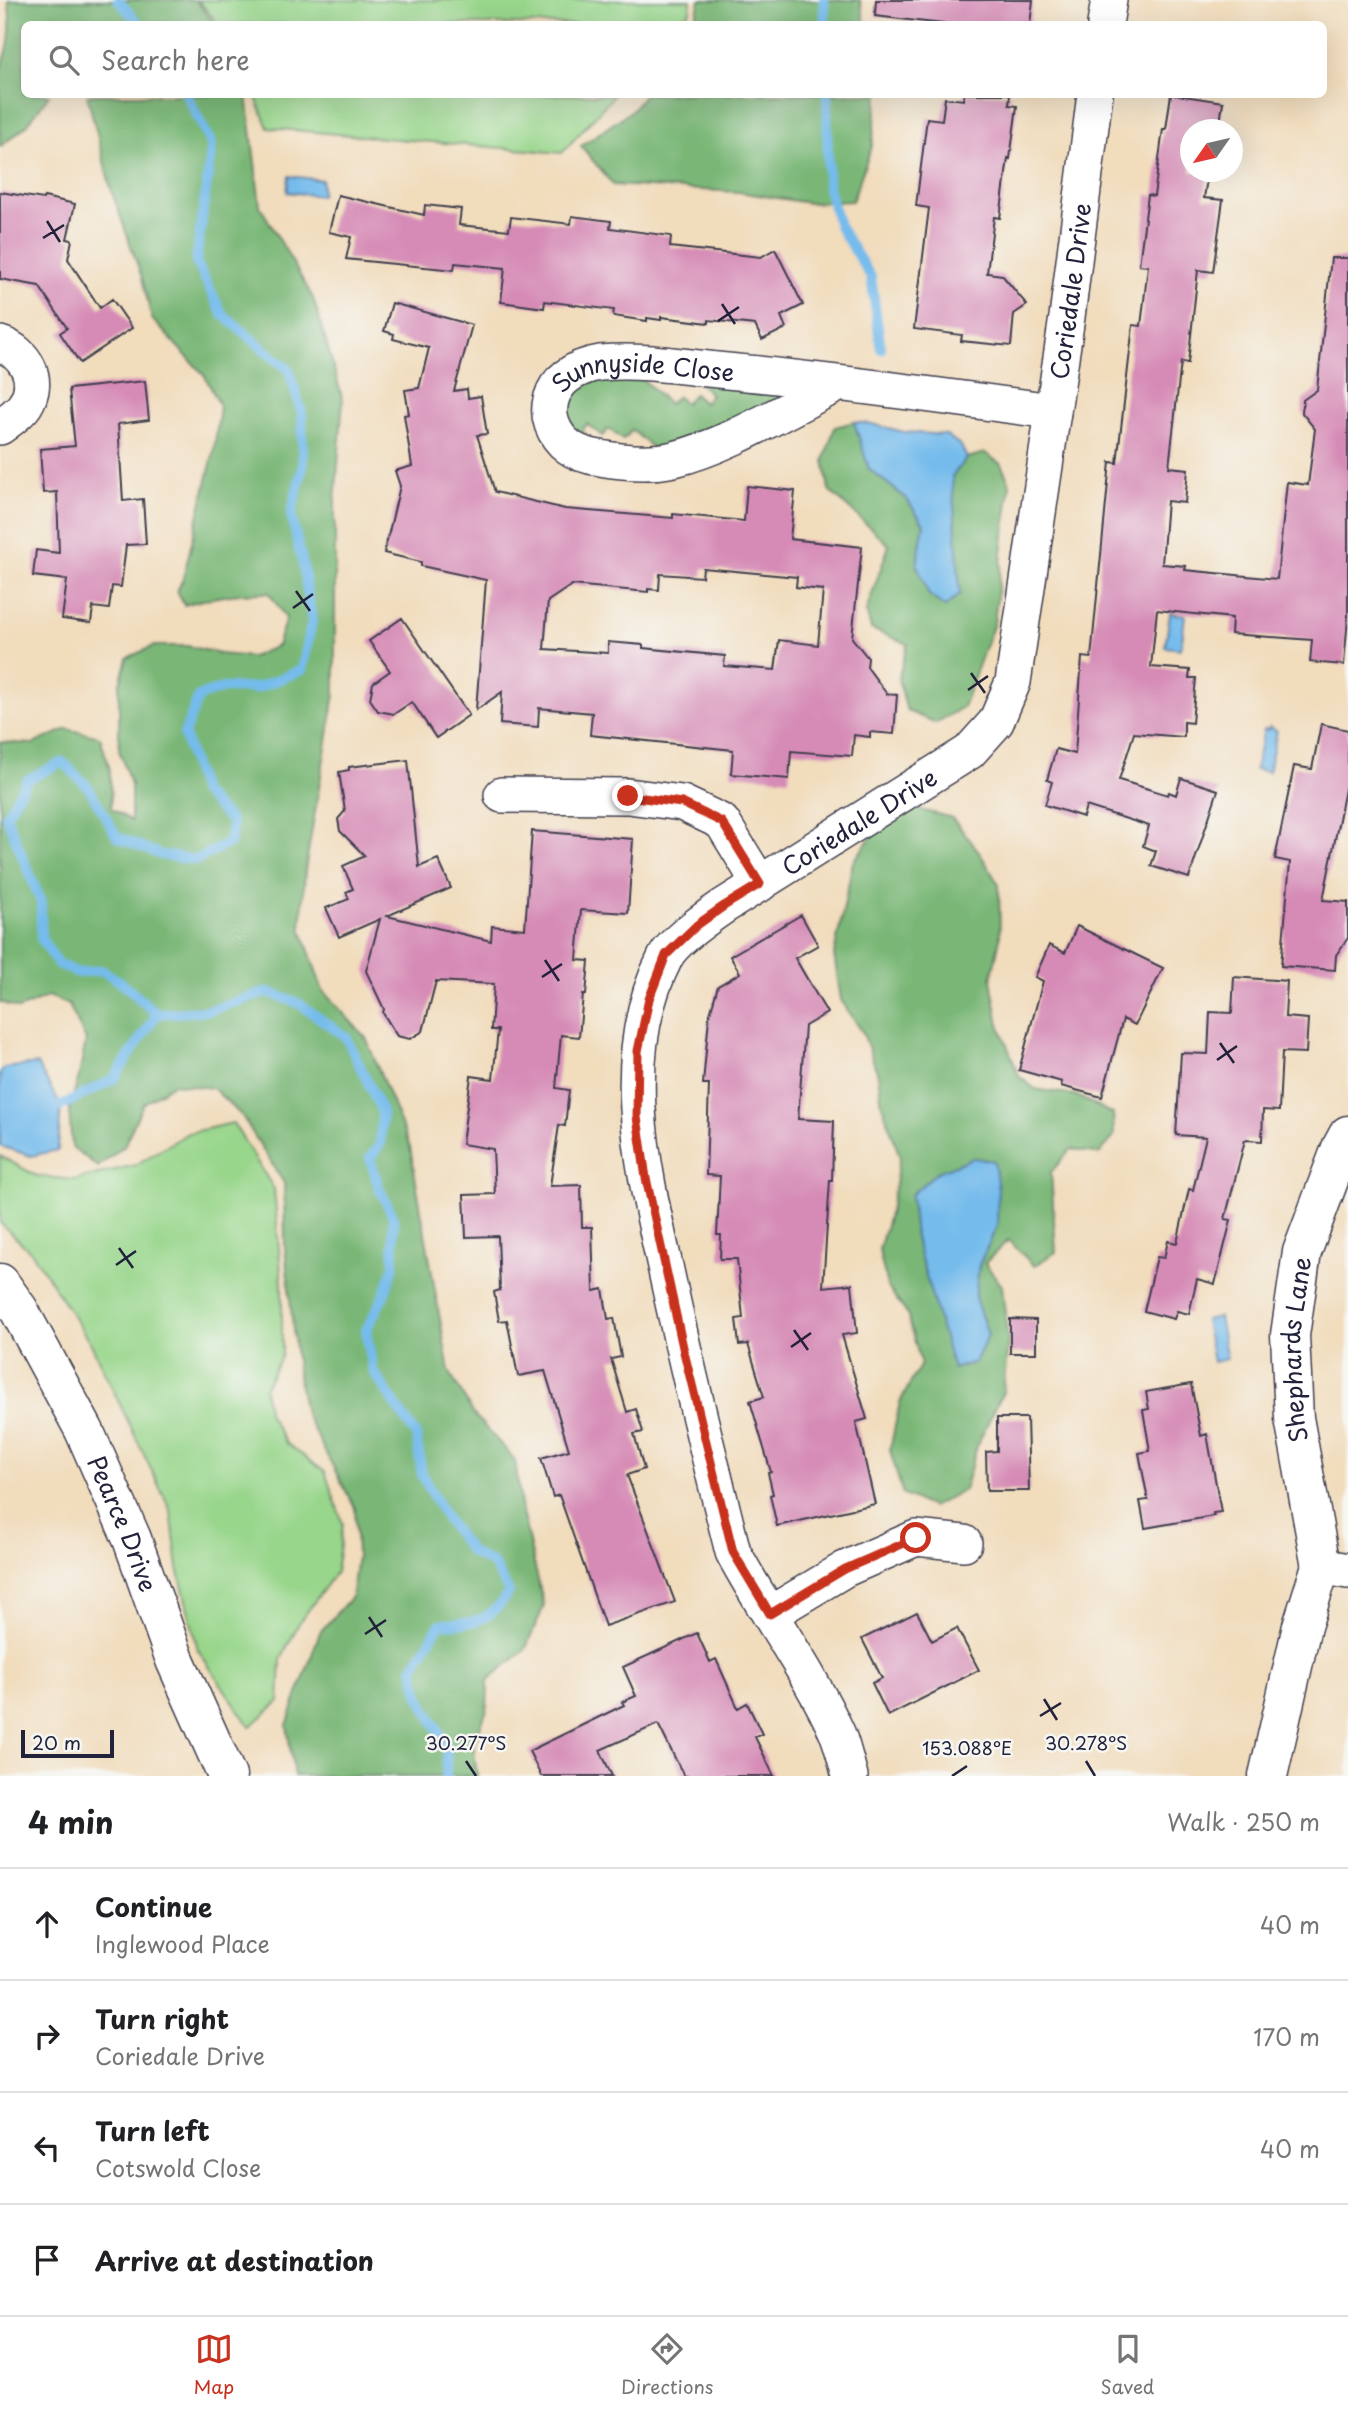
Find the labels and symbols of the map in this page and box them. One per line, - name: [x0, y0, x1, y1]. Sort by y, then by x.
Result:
- north arrow: [1180, 119, 1243, 182]
- street label: Coriedale Drive: [1040, 201, 1099, 382]
- street label: Sunnyside Close: [542, 344, 736, 400]
- street label: Coriedale Drive: [774, 759, 944, 884]
- route end: [612, 780, 643, 811]
- street label: Shephards Lane: [1272, 1254, 1319, 1445]
- street label: Pearce Drive: [79, 1450, 167, 1596]
- route start: [900, 1522, 931, 1553]
- scale bar: [21, 1727, 114, 1759]
- text: 30.277°S: [425, 1729, 507, 1756]
- text: 30.278°S: [1045, 1729, 1127, 1756]
- text: 153.088°E: [922, 1734, 1012, 1761]

